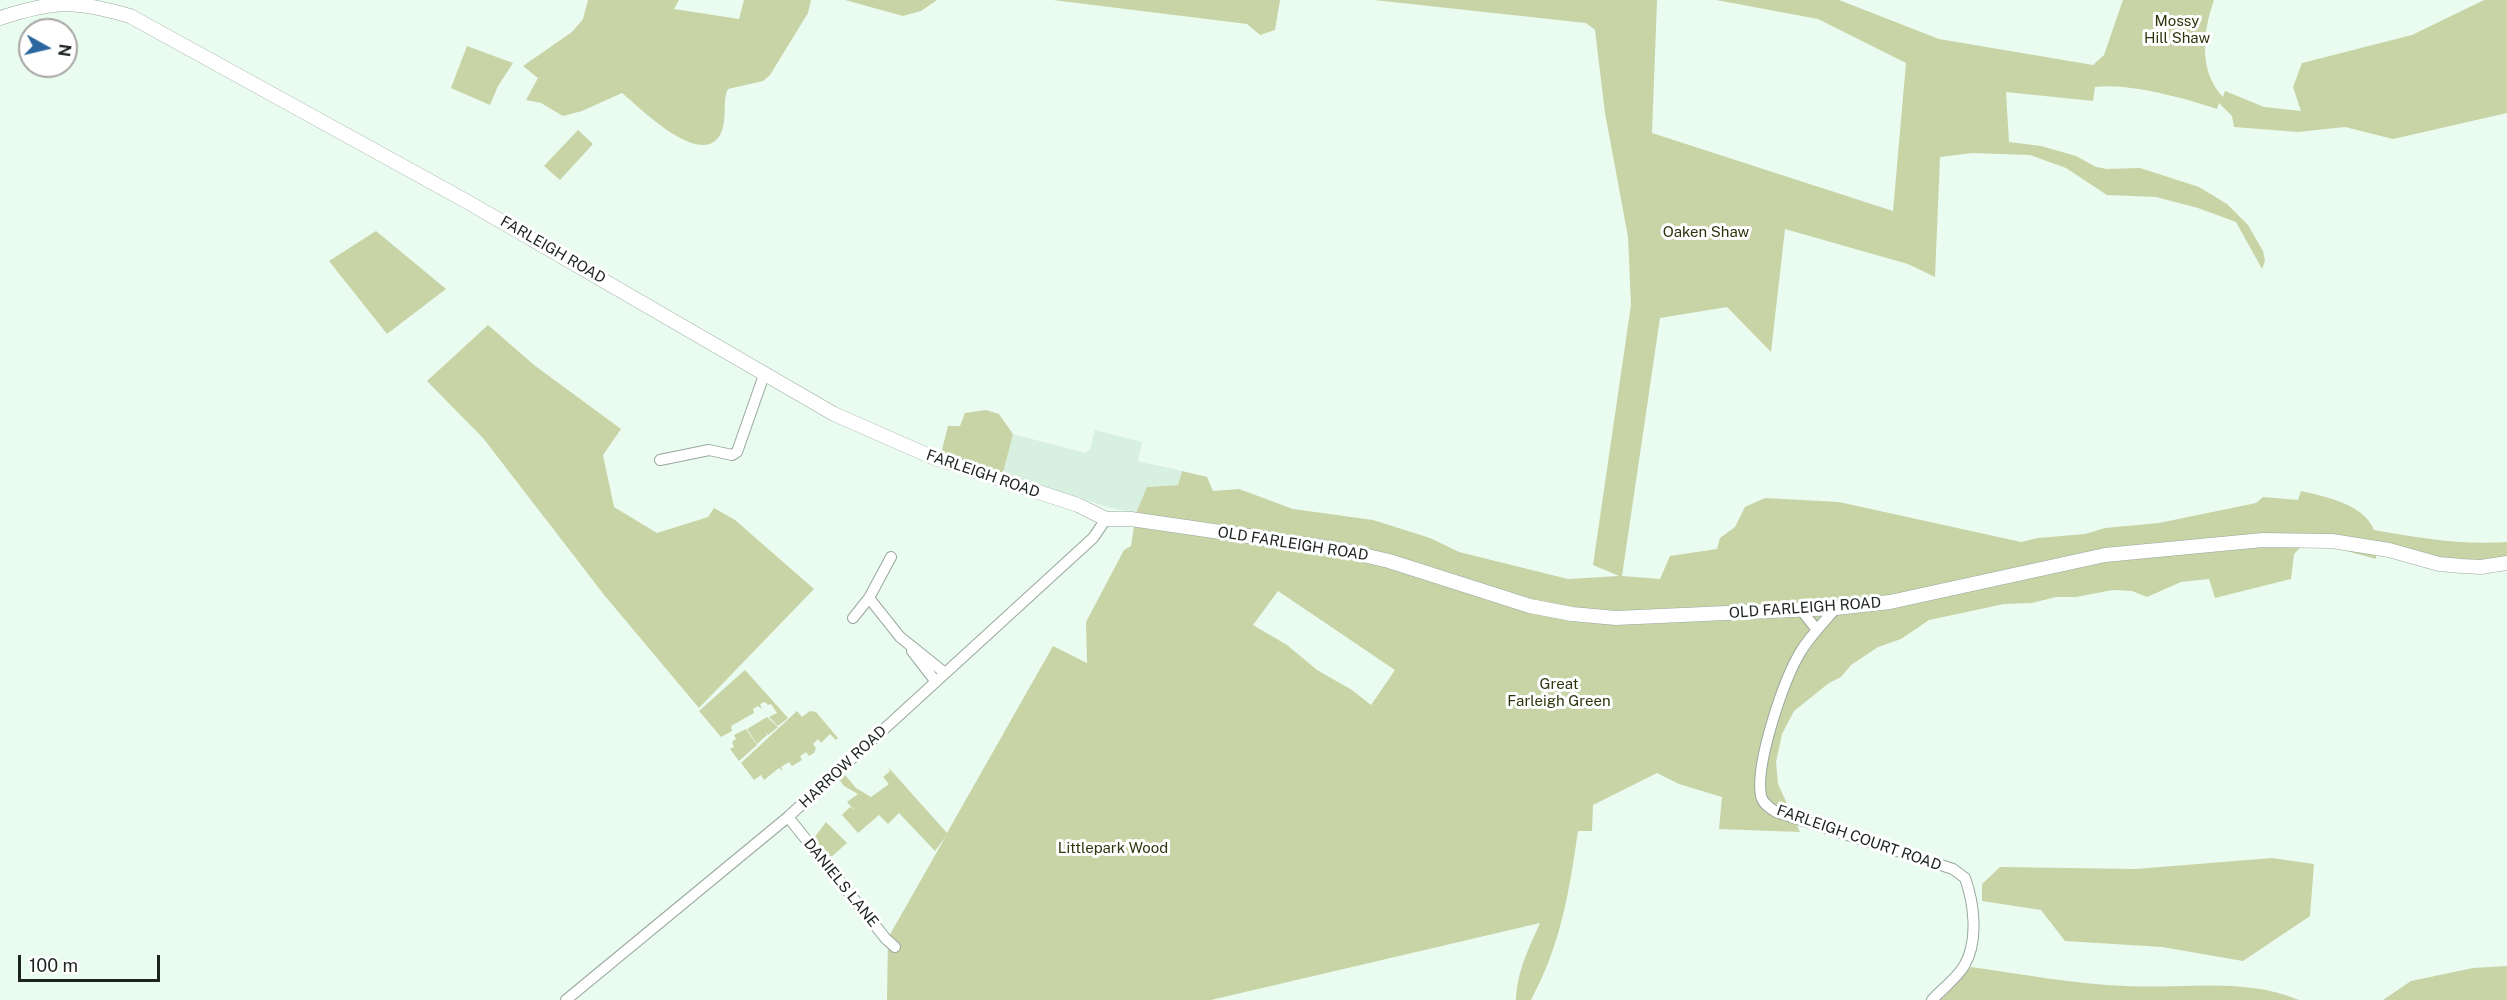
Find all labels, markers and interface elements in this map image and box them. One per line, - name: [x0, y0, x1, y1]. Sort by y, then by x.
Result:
- park label: Mossy Hill Shaw: [2144, 12, 2210, 47]
- north arrow: [18, 18, 78, 78]
- text: N: [54, 43, 75, 58]
- street label: FARLEIGH ROAD: [497, 213, 609, 287]
- park label: Oaken Shaw: [1663, 223, 1749, 241]
- street label: FARLEIGH ROAD: [924, 446, 1042, 502]
- street label: OLD FARLEIGH ROAD: [1216, 523, 1370, 565]
- street label: OLD FARLEIGH ROAD: [1728, 594, 1882, 622]
- park label: Great Farleigh Green: [1507, 675, 1611, 710]
- street label: HARROW ROAD: [796, 722, 890, 812]
- street label: FARLEIGH COURT ROAD: [1774, 801, 1944, 875]
- street label: DANIELS LANE: [800, 835, 882, 931]
- park label: Littlepark Wood: [1058, 839, 1168, 857]
- scale bar: [21, 943, 164, 981]
- text: 100 m: [29, 955, 78, 976]

